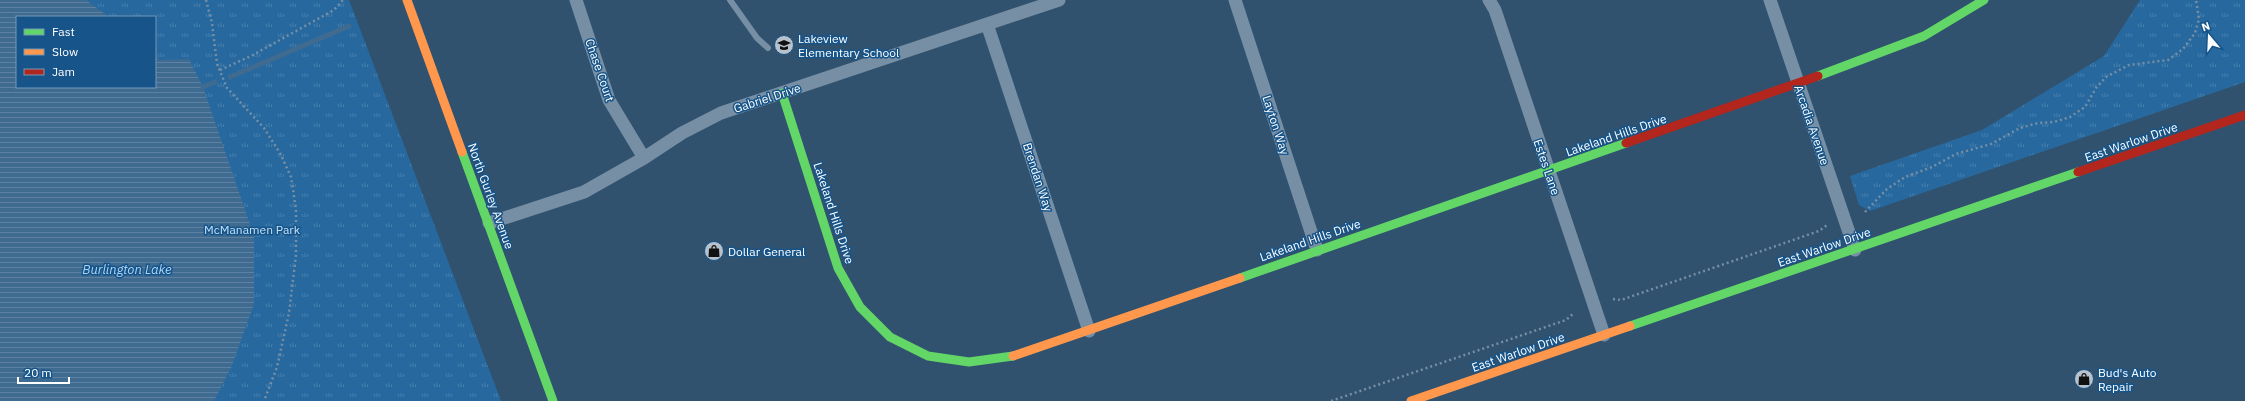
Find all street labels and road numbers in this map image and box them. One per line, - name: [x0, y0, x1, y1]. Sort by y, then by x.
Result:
- street label: Chase Court: [582, 37, 618, 103]
- street label: Gabriel Drive: [732, 80, 803, 116]
- street label: Arcadia Avenue: [1791, 83, 1833, 167]
- street label: Layton Way: [1259, 93, 1293, 157]
- street label: Lakeland Hills Drive: [1563, 111, 1669, 159]
- street label: East Warlow Drive: [2083, 119, 2180, 165]
- street label: Estes Lane: [1530, 137, 1564, 197]
- street label: North Gurley Avenue: [465, 141, 517, 251]
- street label: Brendan Way: [1020, 141, 1056, 213]
- street label: Lakeland Hills Drive: [811, 160, 858, 266]
- street label: Lakeland Hills Drive: [1257, 216, 1363, 264]
- street label: East Warlow Drive: [1776, 224, 1873, 270]
- street label: East Warlow Drive: [1470, 329, 1567, 375]

